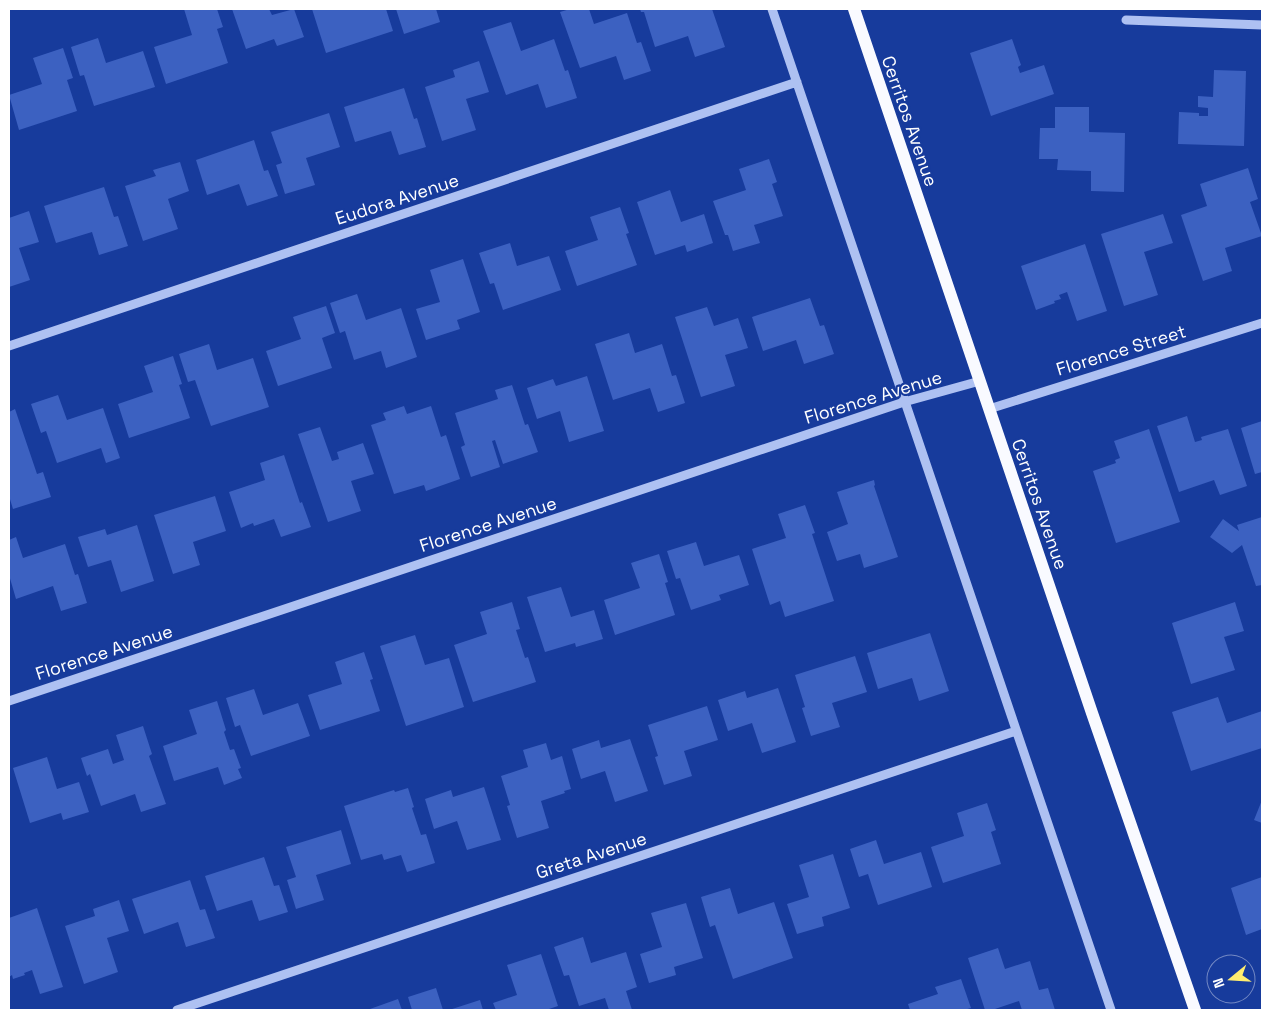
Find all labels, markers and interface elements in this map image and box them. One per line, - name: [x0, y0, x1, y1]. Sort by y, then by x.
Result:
- street label: Cerritos Avenue: [877, 53, 943, 189]
- street label: Eudora Avenue: [332, 168, 462, 230]
- street label: Florence Street: [1053, 319, 1189, 381]
- street label: Florence Avenue: [801, 365, 945, 429]
- street label: Cerritos Avenue: [1007, 436, 1073, 572]
- street label: Florence Avenue: [417, 491, 559, 557]
- street label: Florence Avenue: [33, 619, 175, 685]
- street label: Greta Avenue: [533, 826, 649, 884]
- north arrow: [1206, 954, 1256, 1004]
- text: N: [1209, 976, 1229, 990]

